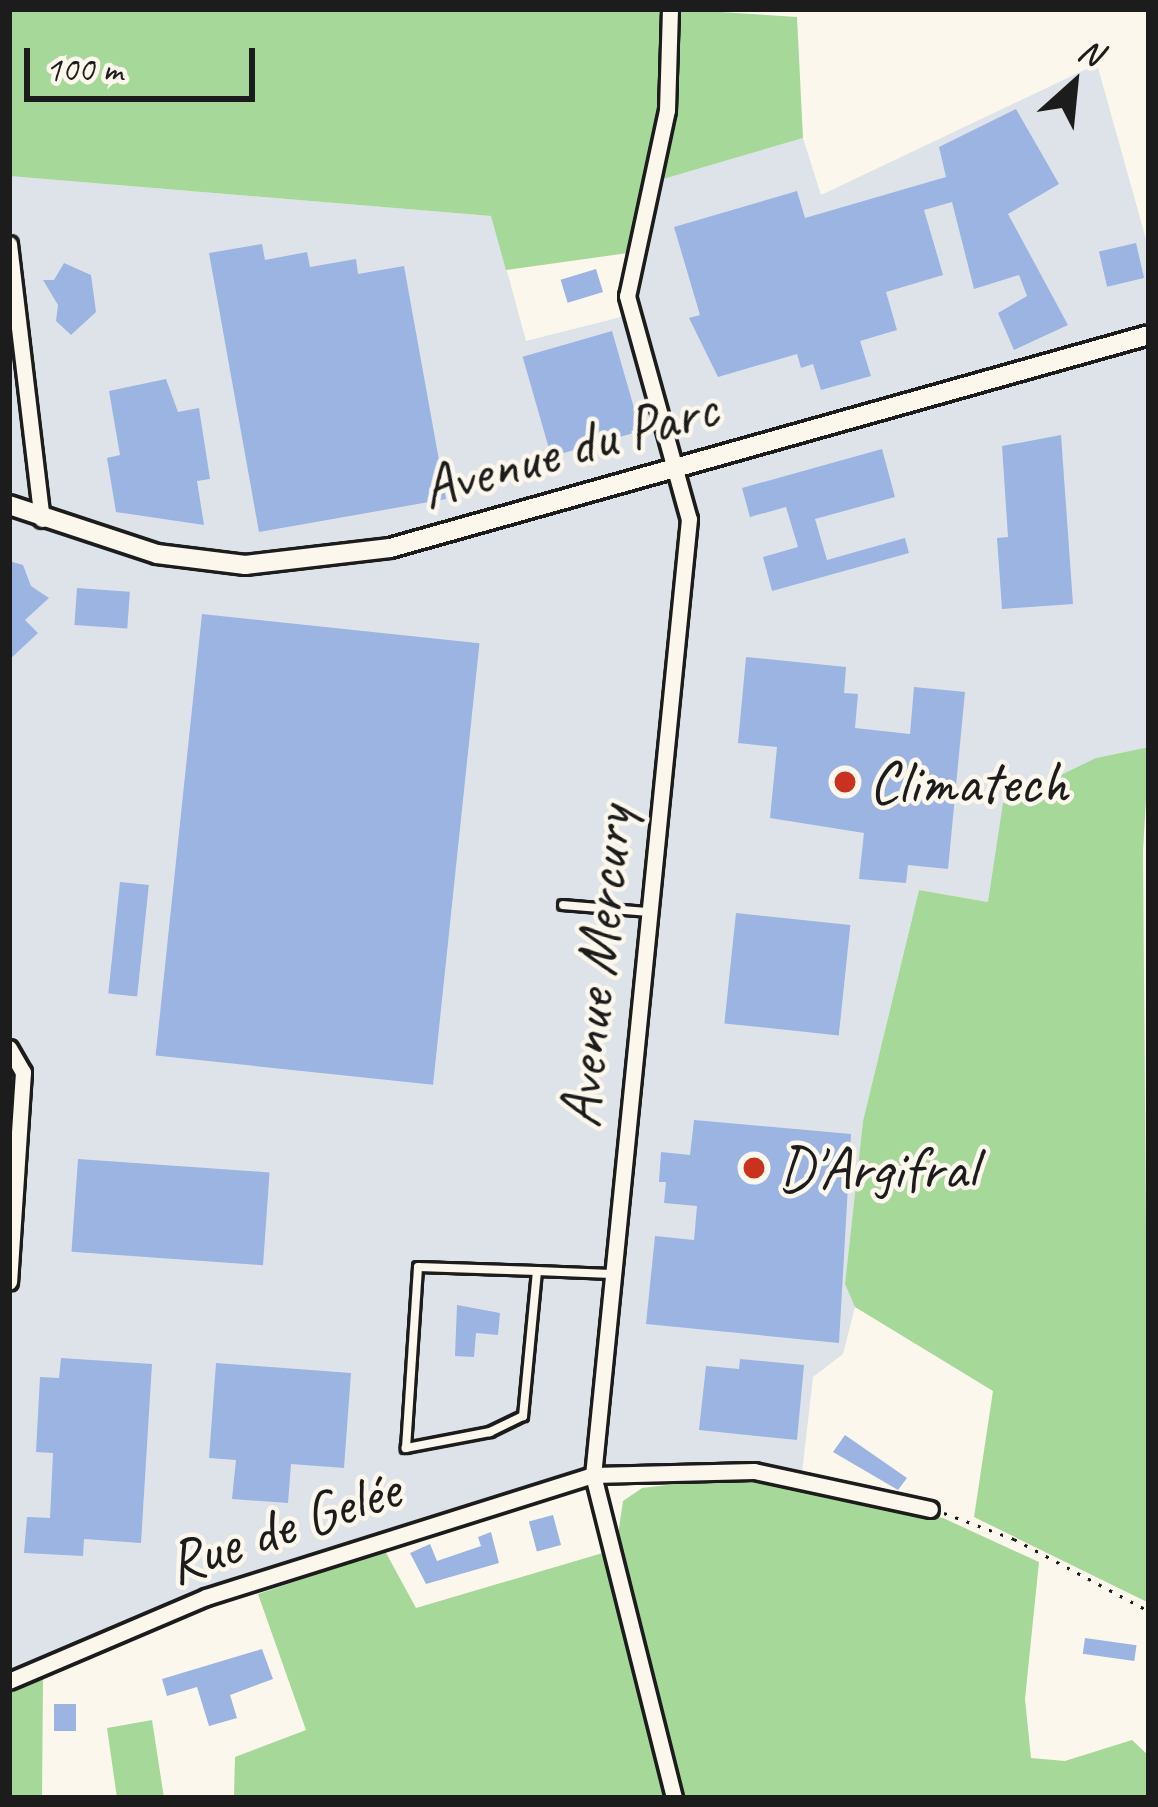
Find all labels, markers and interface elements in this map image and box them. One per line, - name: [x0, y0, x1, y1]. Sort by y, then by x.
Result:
- scale bar: [30, 24, 261, 98]
- north arrow: [1014, 24, 1134, 144]
- text: N: [1072, 29, 1109, 75]
- text: 100 m: [45, 46, 122, 92]
- street label: Avenue du Parc: [412, 371, 726, 525]
- place label: Climatech: [869, 746, 1068, 818]
- marker: Climatech: [832, 769, 858, 795]
- street label: Avenue Mercury: [543, 803, 649, 1131]
- place label: D'Argifral: [778, 1132, 977, 1204]
- marker: D'Argifral: [741, 1155, 767, 1181]
- street label: Rue de Gelée: [157, 1452, 409, 1600]

